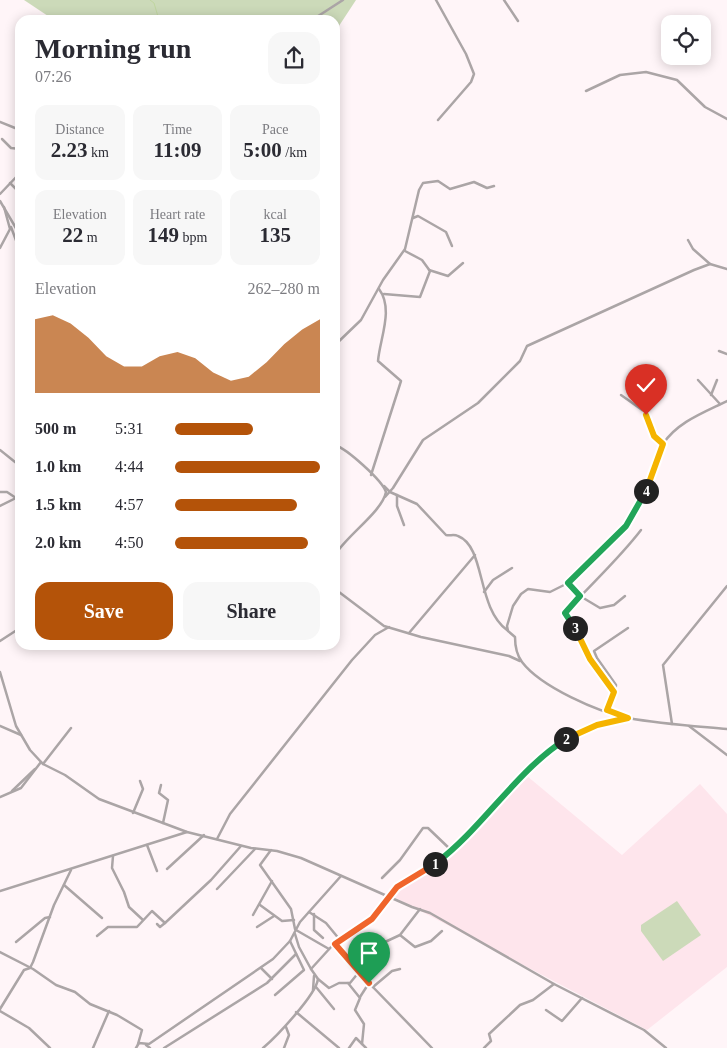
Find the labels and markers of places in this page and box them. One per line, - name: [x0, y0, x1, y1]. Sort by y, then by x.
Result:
- pin: [625, 364, 667, 415]
- pin: 4: [634, 478, 658, 504]
- pin: 3: [562, 616, 588, 640]
- pin: 2: [554, 726, 578, 752]
- pin: 1: [422, 852, 448, 876]
- pin: [348, 932, 390, 983]

